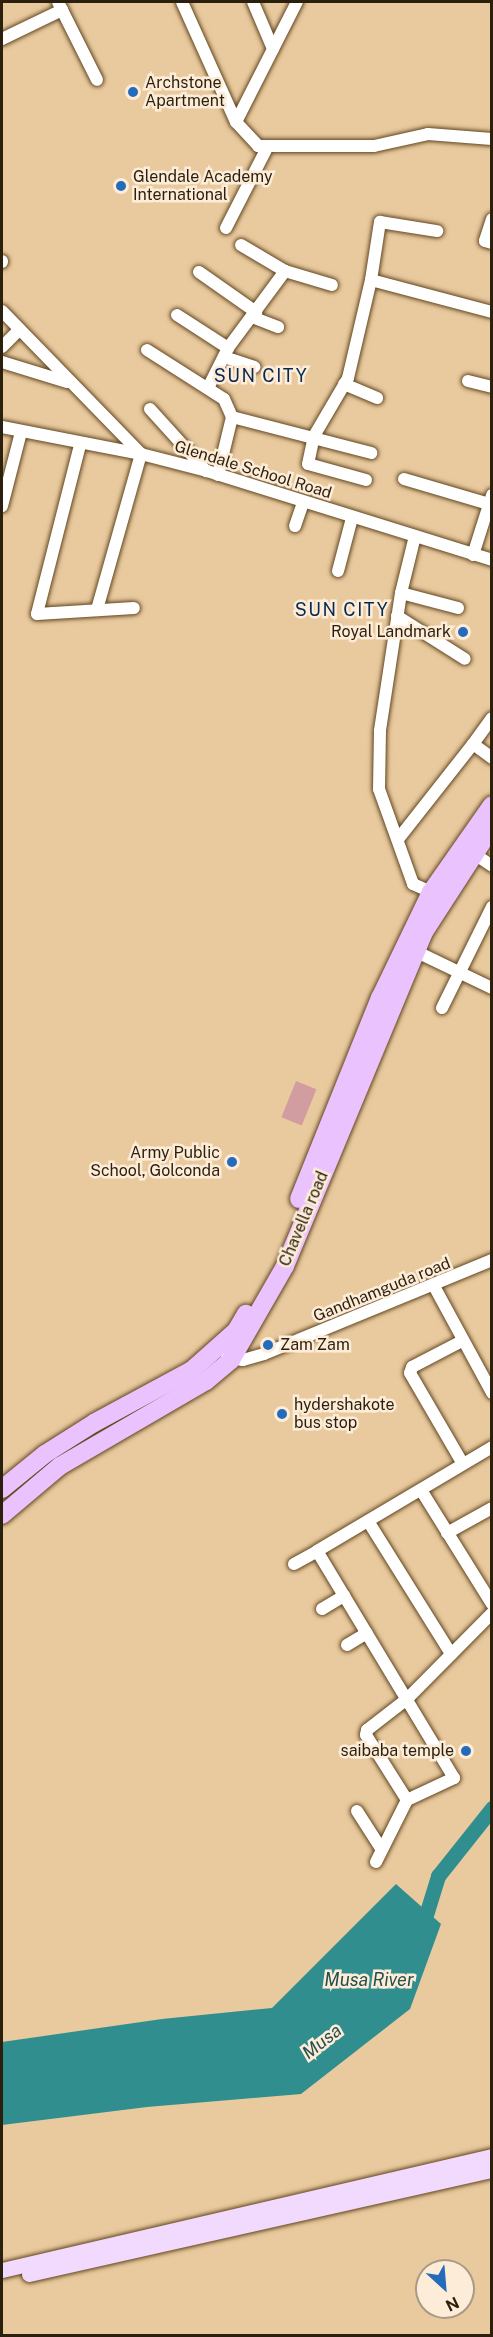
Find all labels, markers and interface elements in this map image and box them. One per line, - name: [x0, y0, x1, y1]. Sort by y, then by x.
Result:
- place label: Archstone Apartment: [145, 73, 225, 111]
- marker: Archstone Apartment: [126, 85, 140, 99]
- place label: Glendale Academy International: [133, 167, 273, 205]
- marker: Glendale Academy International: [114, 179, 128, 193]
- district label: SUN CITY: [214, 365, 308, 387]
- street label: Glendale School Road: [172, 437, 334, 503]
- district label: SUN CITY: [295, 599, 389, 621]
- place label: Royal Landmark: [331, 622, 451, 642]
- marker: Royal Landmark: [456, 625, 470, 639]
- place label: Army Public School, Golconda: [90, 1143, 220, 1181]
- marker: Army Public School, Golconda: [225, 1155, 239, 1169]
- street label: Chavella road: [275, 1169, 333, 1269]
- street label: Gandhamguda road: [311, 1254, 453, 1326]
- place label: Zam Zam: [280, 1335, 350, 1355]
- marker: Zam Zam: [261, 1338, 275, 1352]
- place label: hydershakote bus stop: [294, 1395, 395, 1433]
- marker: hydershakote bus stop: [275, 1407, 289, 1421]
- place label: saibaba temple: [341, 1741, 454, 1761]
- marker: saibaba temple: [459, 1744, 473, 1758]
- water label: Musa River: [324, 1969, 414, 1991]
- water label: Musa: [298, 2020, 346, 2064]
- north arrow: [415, 2259, 475, 2319]
- text: N: [442, 2293, 462, 2315]

